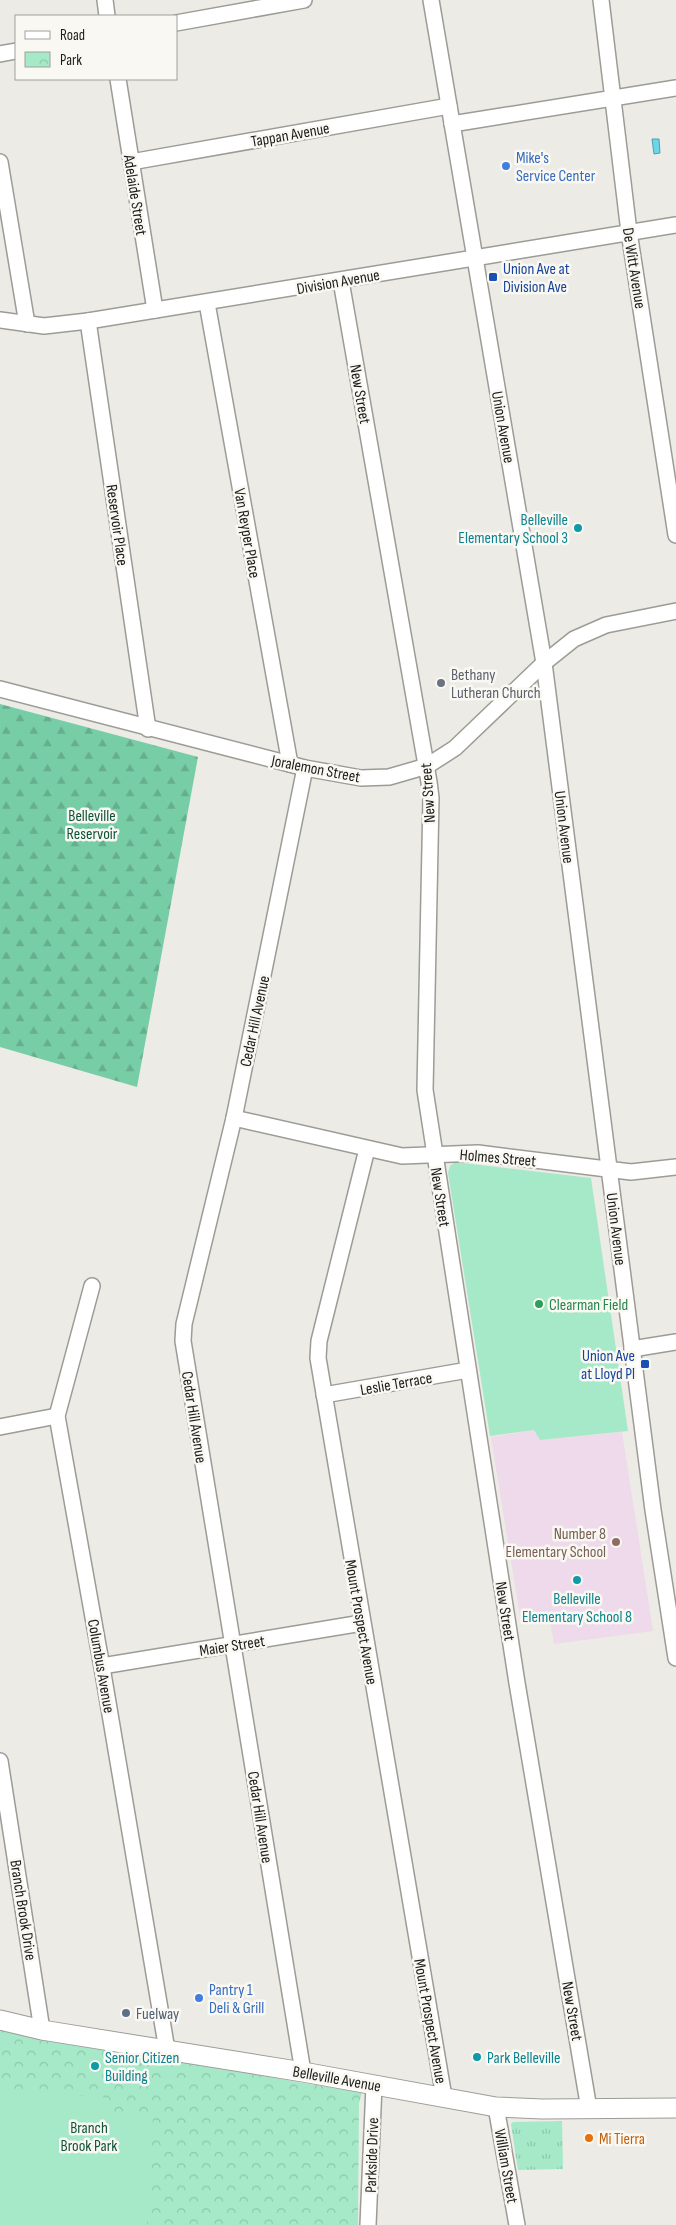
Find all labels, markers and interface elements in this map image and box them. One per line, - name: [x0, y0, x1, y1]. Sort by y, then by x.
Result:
- legend: [15, 15, 178, 80]
- text: Road: [60, 26, 85, 45]
- text: Park: [60, 51, 82, 70]
- street label: Tappan Avenue: [249, 119, 331, 152]
- place label: Mike's Service Center: [516, 149, 596, 186]
- street label: Adelaide Street: [119, 153, 150, 237]
- marker: Mike's Service Center: [500, 160, 512, 172]
- street label: De Witt Avenue: [618, 226, 649, 310]
- place label: Union Ave at Division Ave: [503, 260, 570, 297]
- street label: Division Avenue: [295, 266, 381, 299]
- marker: Union Ave at Division Ave: [487, 271, 499, 283]
- street label: New Street: [345, 363, 374, 425]
- street label: Union Avenue: [487, 390, 518, 465]
- street label: Reservoir Place: [101, 483, 132, 567]
- street label: Van Reyper Place: [229, 487, 264, 580]
- place label: Belleville Elementary School 3: [458, 511, 568, 548]
- marker: Belleville Elementary School 3: [572, 522, 584, 534]
- place label: Bethany Lutheran Church: [451, 666, 541, 703]
- marker: Bethany Lutheran Church: [435, 677, 447, 689]
- street label: Joralemon Street: [269, 751, 362, 787]
- street label: New Street: [417, 762, 440, 823]
- street label: Union Avenue: [550, 790, 577, 865]
- park label: Belleville Reservoir: [67, 807, 118, 844]
- street label: Cedar Hill Avenue: [237, 974, 274, 1069]
- street label: Holmes Street: [459, 1146, 537, 1171]
- street label: New Street: [425, 1166, 454, 1228]
- street label: Union Avenue: [602, 1192, 629, 1267]
- place label: Clearman Field: [549, 1296, 628, 1315]
- marker: Clearman Field: [533, 1298, 545, 1310]
- place label: Union Ave at Lloyd Pl: [581, 1347, 635, 1384]
- marker: Union Ave at Lloyd Pl: [639, 1358, 651, 1370]
- street label: Leslie Terrace: [359, 1369, 434, 1400]
- street label: Cedar Hill Avenue: [177, 1370, 210, 1465]
- place label: Number 8 Elementary School: [506, 1525, 606, 1562]
- marker: Number 8 Elementary School: [610, 1536, 622, 1548]
- street label: Mount Prospect Avenue: [340, 1558, 381, 1686]
- marker: Belleville Elementary School 8: [571, 1574, 583, 1586]
- street label: New Street: [490, 1580, 519, 1642]
- place label: Belleville Elementary School 8: [522, 1590, 632, 1627]
- street label: Columbus Avenue: [83, 1618, 118, 1715]
- street label: Maier Street: [198, 1632, 266, 1661]
- street label: Cedar Hill Avenue: [243, 1770, 276, 1865]
- street label: Branch Brook Drive: [5, 1859, 40, 1962]
- street label: Mount Prospect Avenue: [409, 1957, 450, 2085]
- street label: New Street: [557, 1980, 586, 2042]
- place label: Pantry 1 Deli & Grill: [209, 1981, 264, 2018]
- marker: Pantry 1 Deli & Grill: [193, 1992, 205, 2004]
- place label: Fuelway: [136, 2005, 179, 2024]
- marker: Fuelway: [120, 2007, 132, 2019]
- place label: Senior Citizen Building: [105, 2049, 179, 2086]
- place label: Park Belleville: [487, 2049, 560, 2068]
- marker: Park Belleville: [471, 2051, 483, 2063]
- marker: Senior Citizen Building: [89, 2060, 101, 2072]
- street label: Belleville Avenue: [291, 2062, 382, 2097]
- street label: Parkside Drive: [362, 2117, 383, 2193]
- park label: Branch Brook Park: [61, 2119, 117, 2156]
- street label: William Street: [490, 2127, 521, 2205]
- place label: Mi Tierra: [599, 2130, 645, 2149]
- marker: Mi Tierra: [583, 2132, 595, 2144]

